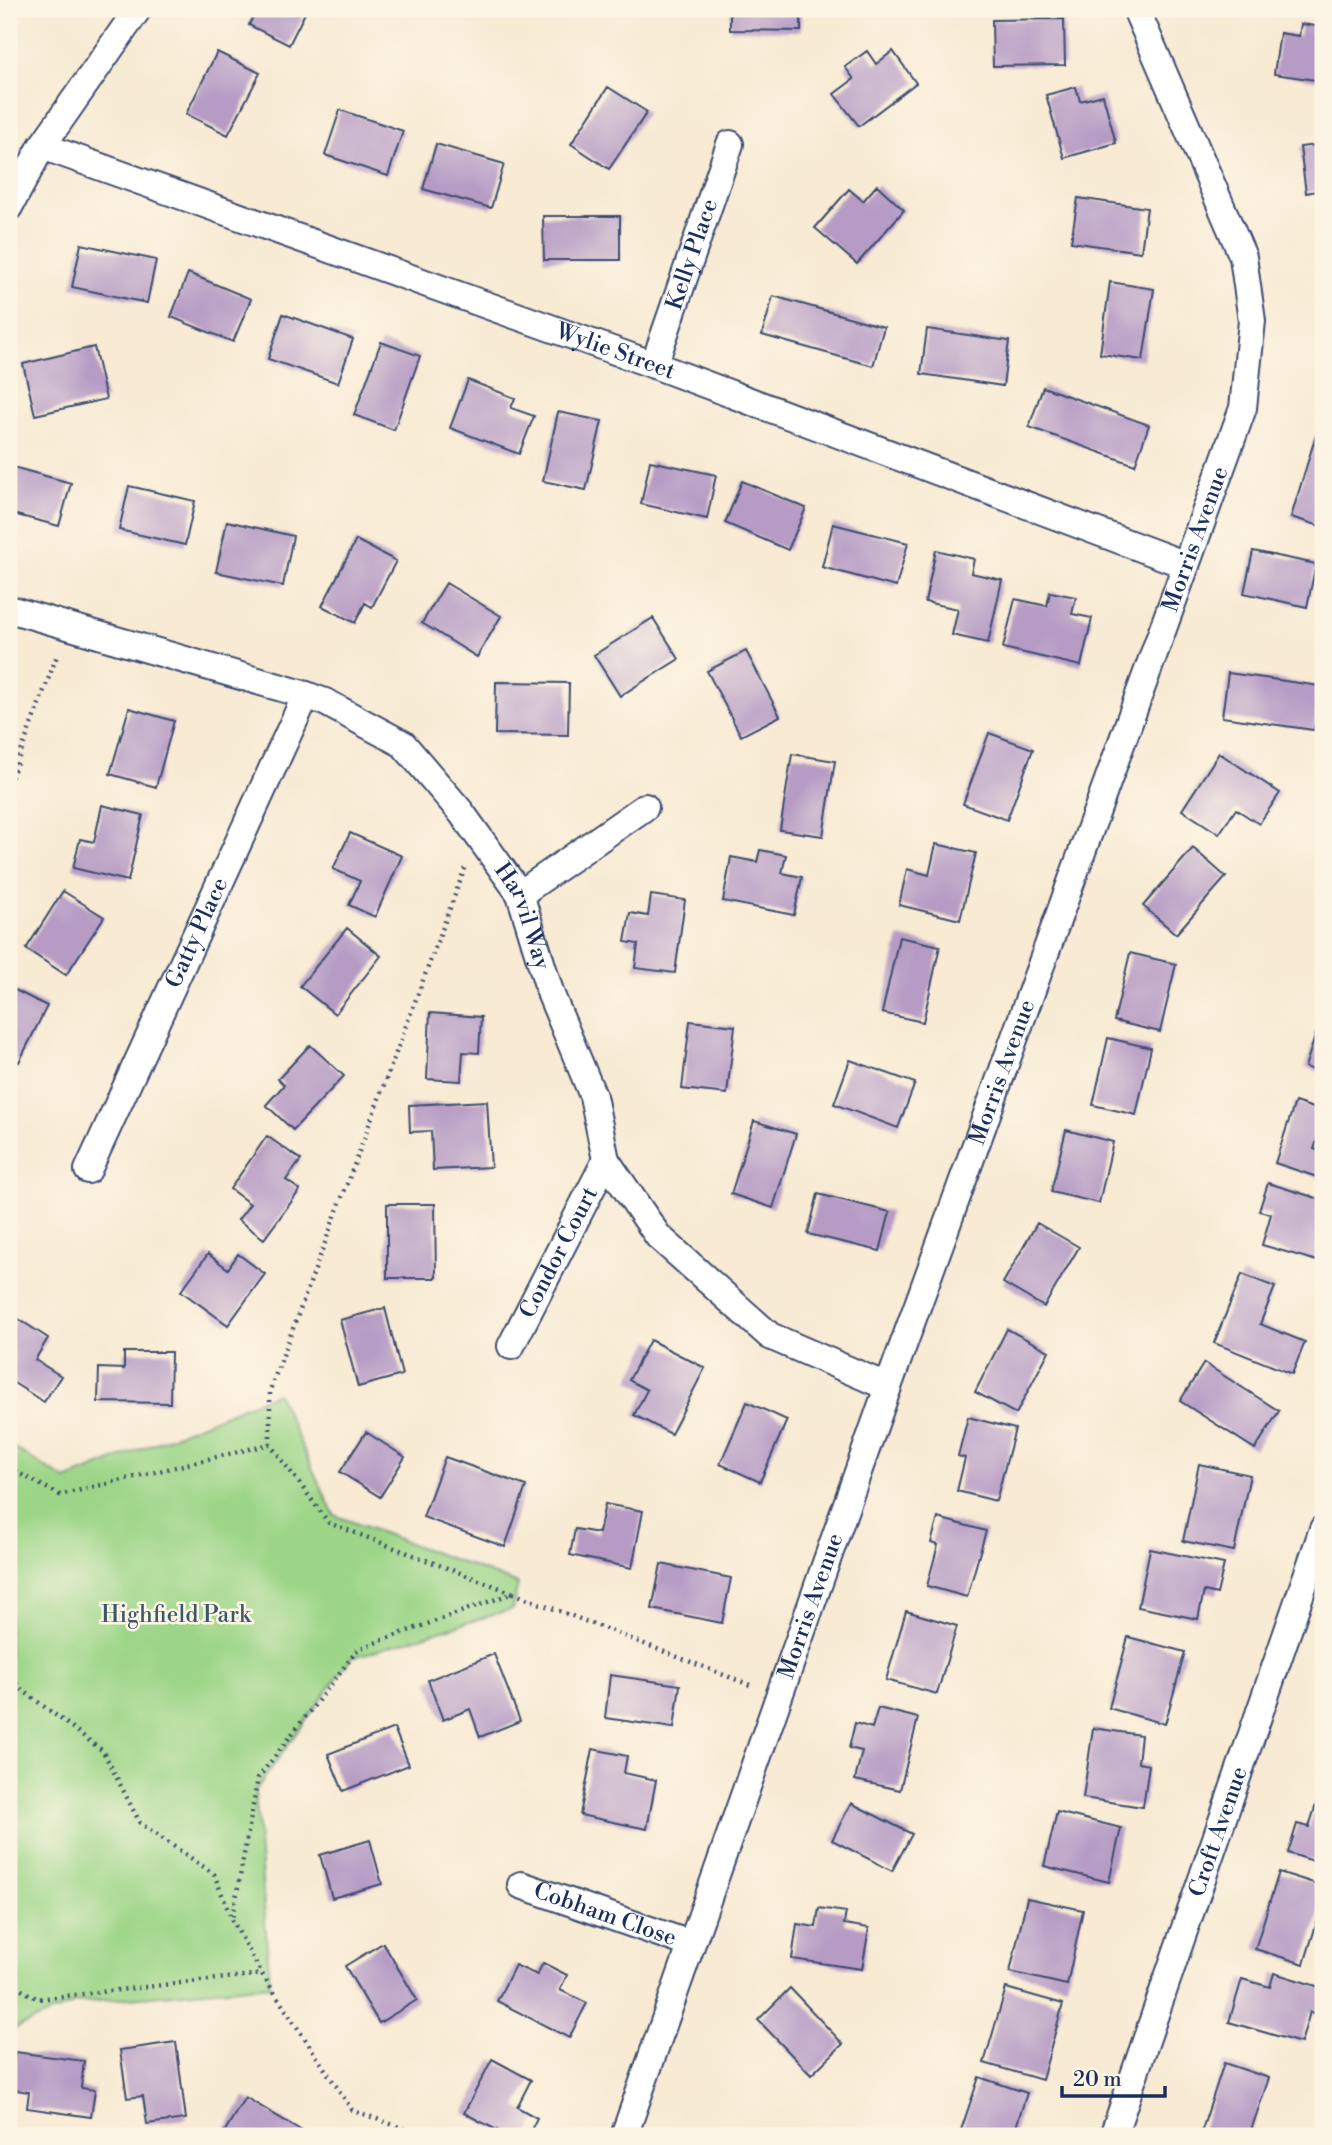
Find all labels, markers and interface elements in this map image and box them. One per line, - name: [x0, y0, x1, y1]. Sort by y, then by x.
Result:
- street label: Kelly Place: [660, 195, 724, 313]
- street label: Wylie Street: [551, 317, 679, 386]
- street label: Morris Avenue: [1156, 463, 1235, 616]
- street label: Harvil Way: [488, 857, 557, 974]
- street label: Gatty Place: [159, 873, 234, 992]
- street label: Morris Avenue: [963, 996, 1041, 1149]
- street label: Condor Court: [514, 1182, 604, 1323]
- street label: Morris Avenue: [772, 1529, 849, 1682]
- park label: Highfield Park: [101, 1601, 252, 1629]
- street label: Croft Avenue: [1183, 1763, 1254, 1901]
- street label: Cobham Close: [530, 1876, 680, 1952]
- scale bar: [1062, 2054, 1166, 2098]
- text: 20 m: [1073, 2067, 1122, 2093]

